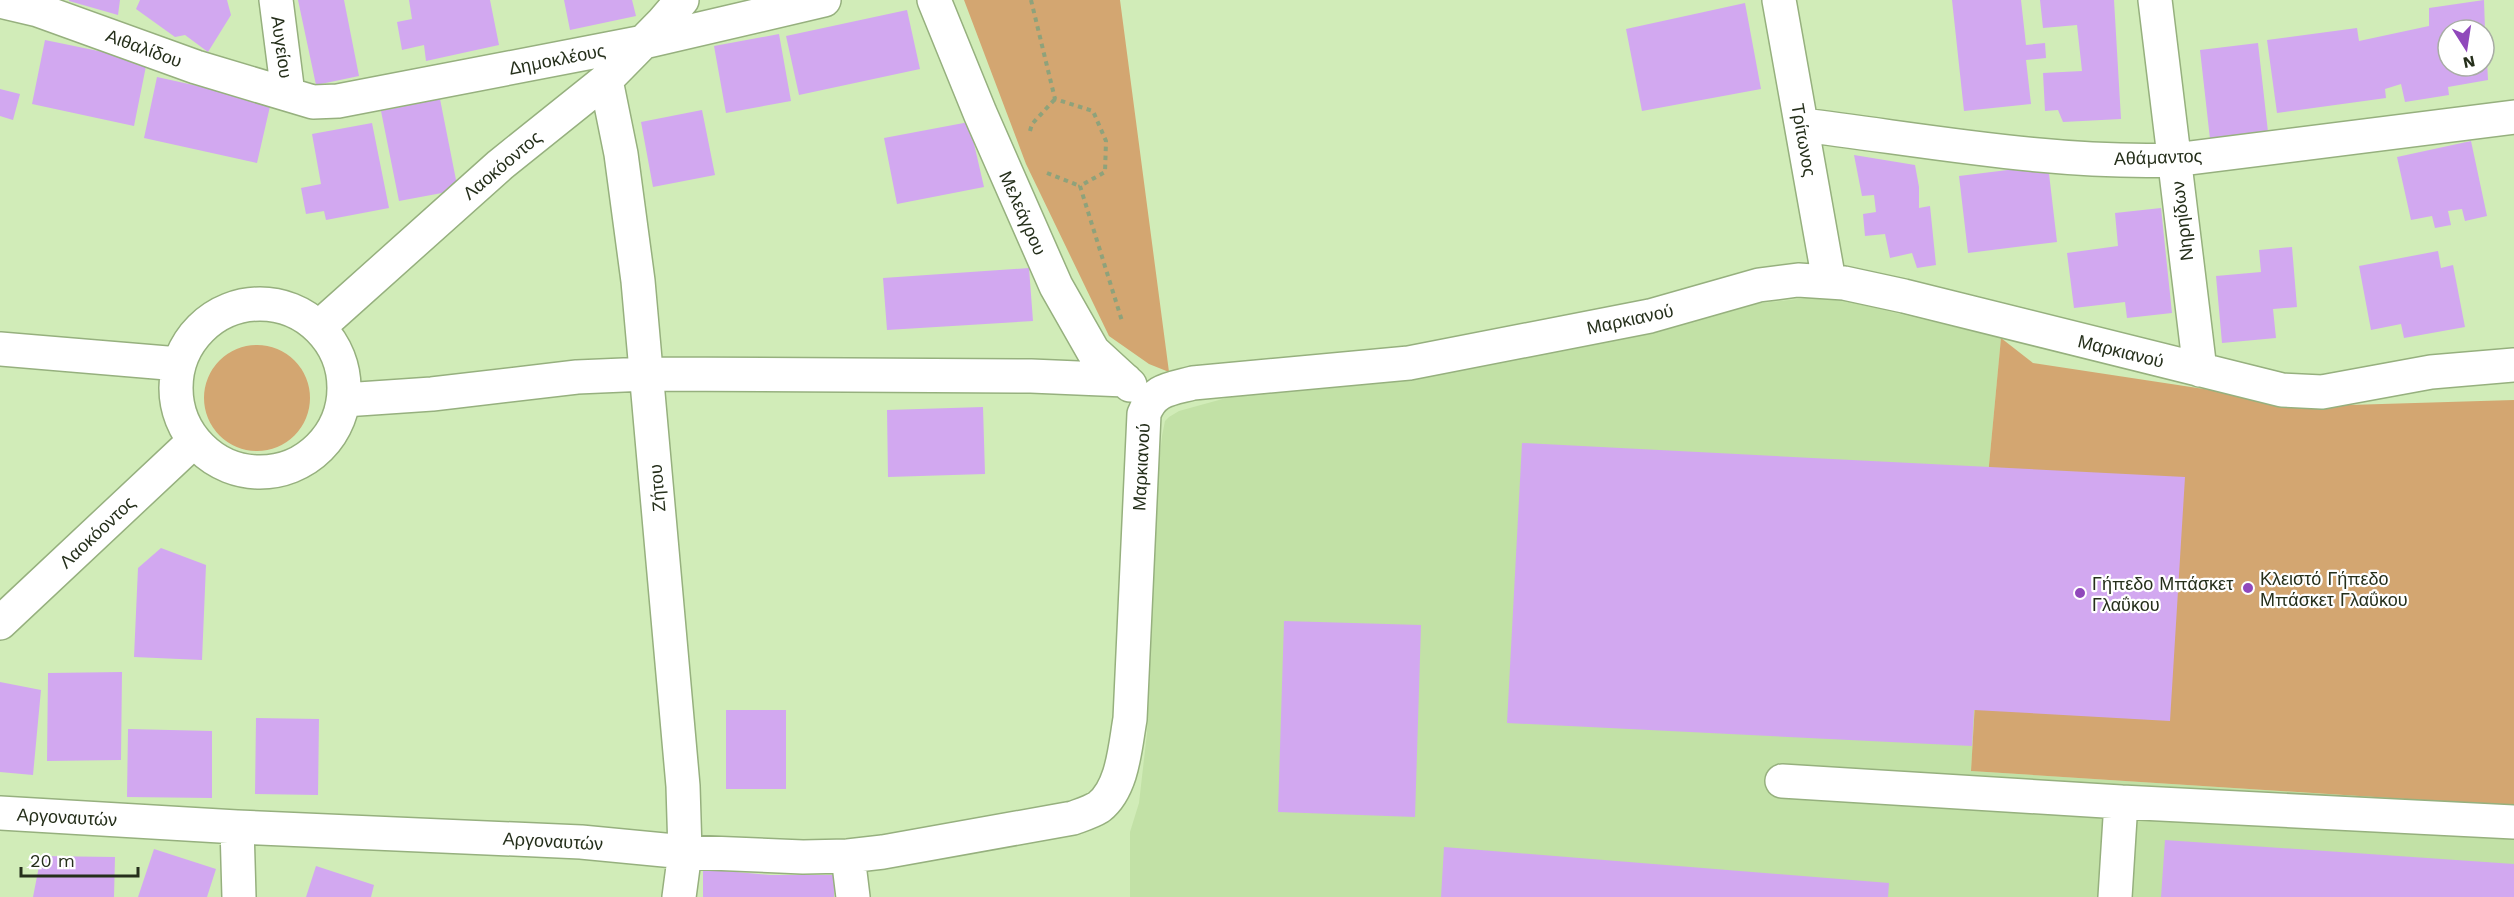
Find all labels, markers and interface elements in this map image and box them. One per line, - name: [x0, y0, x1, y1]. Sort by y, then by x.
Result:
- street label: Αυγείου: [267, 14, 297, 80]
- north arrow: [2436, 18, 2496, 78]
- street label: Αιθαλίδου: [103, 25, 185, 71]
- street label: Δημοκλέους: [507, 39, 607, 79]
- text: N: [2461, 52, 2477, 73]
- street label: Τρίτωνος: [1787, 102, 1821, 178]
- street label: Λαοκόοντος: [459, 126, 546, 204]
- street label: Αθάμαντος: [2113, 145, 2203, 169]
- street label: Μελεάγρου: [995, 168, 1051, 258]
- street label: Νηρηίδων: [2167, 180, 2197, 262]
- street label: Μαρκιανού: [1585, 300, 1675, 338]
- street label: Μαρκιανού: [2076, 330, 2166, 372]
- street label: Μαρκιανού: [1128, 423, 1154, 511]
- street label: Ζήτου: [644, 463, 670, 513]
- street label: Λαοκόοντος: [55, 491, 139, 572]
- place label: Κλειστό Γήπεδο Μπάσκετ Γλαΰκου: [2260, 568, 2408, 610]
- place label: Γήπεδο Μπάσκετ Γλαΰκου: [2092, 573, 2233, 615]
- marker: Κλειστό Γήπεδο Μπάσκετ Γλαΰκου: [2241, 581, 2255, 595]
- marker: Γήπεδο Μπάσκετ Γλαΰκου: [2073, 586, 2087, 600]
- street label: Αργοναυτών: [16, 804, 118, 830]
- street label: Αργοναυτών: [502, 828, 604, 854]
- scale bar: [21, 840, 138, 878]
- text: 20 m: [30, 850, 75, 871]

